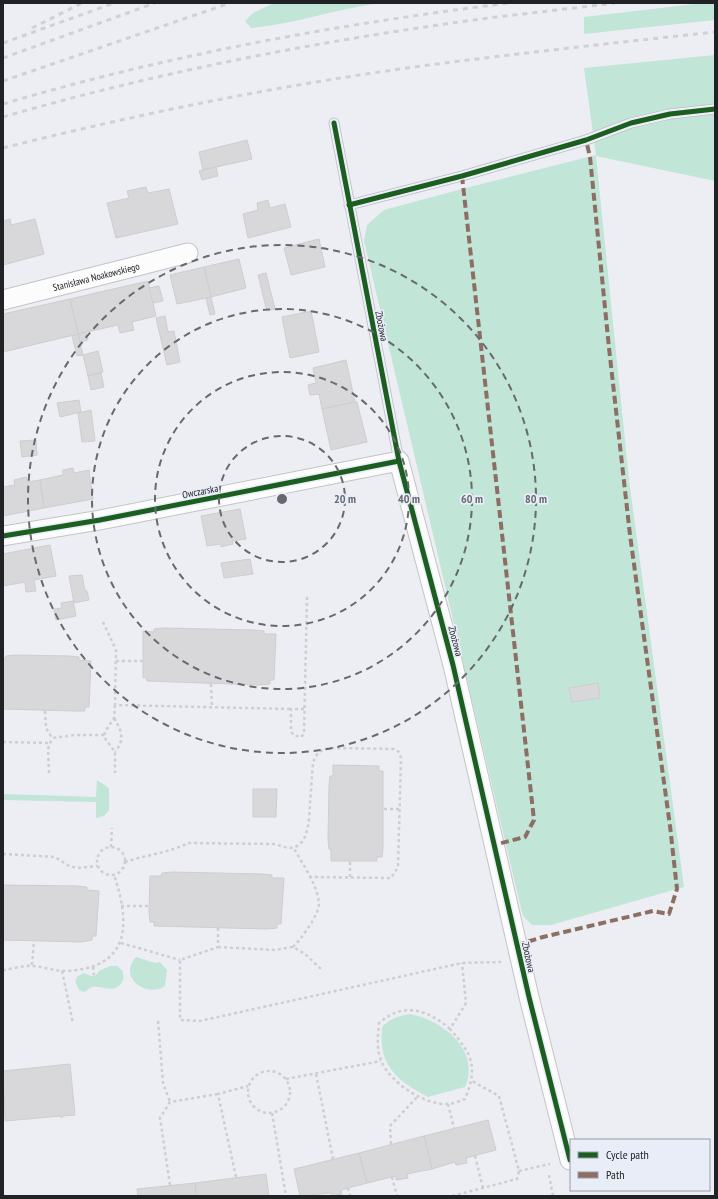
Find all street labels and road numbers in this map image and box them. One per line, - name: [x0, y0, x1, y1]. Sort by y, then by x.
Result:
- street label: Stanisława Noakowskiego: [51, 260, 141, 294]
- street label: Zbożowa: [372, 310, 391, 342]
- street label: Owczarska: [181, 482, 219, 501]
- street label: Zbożowa: [445, 625, 466, 658]
- street label: Zbożowa: [519, 941, 538, 973]

